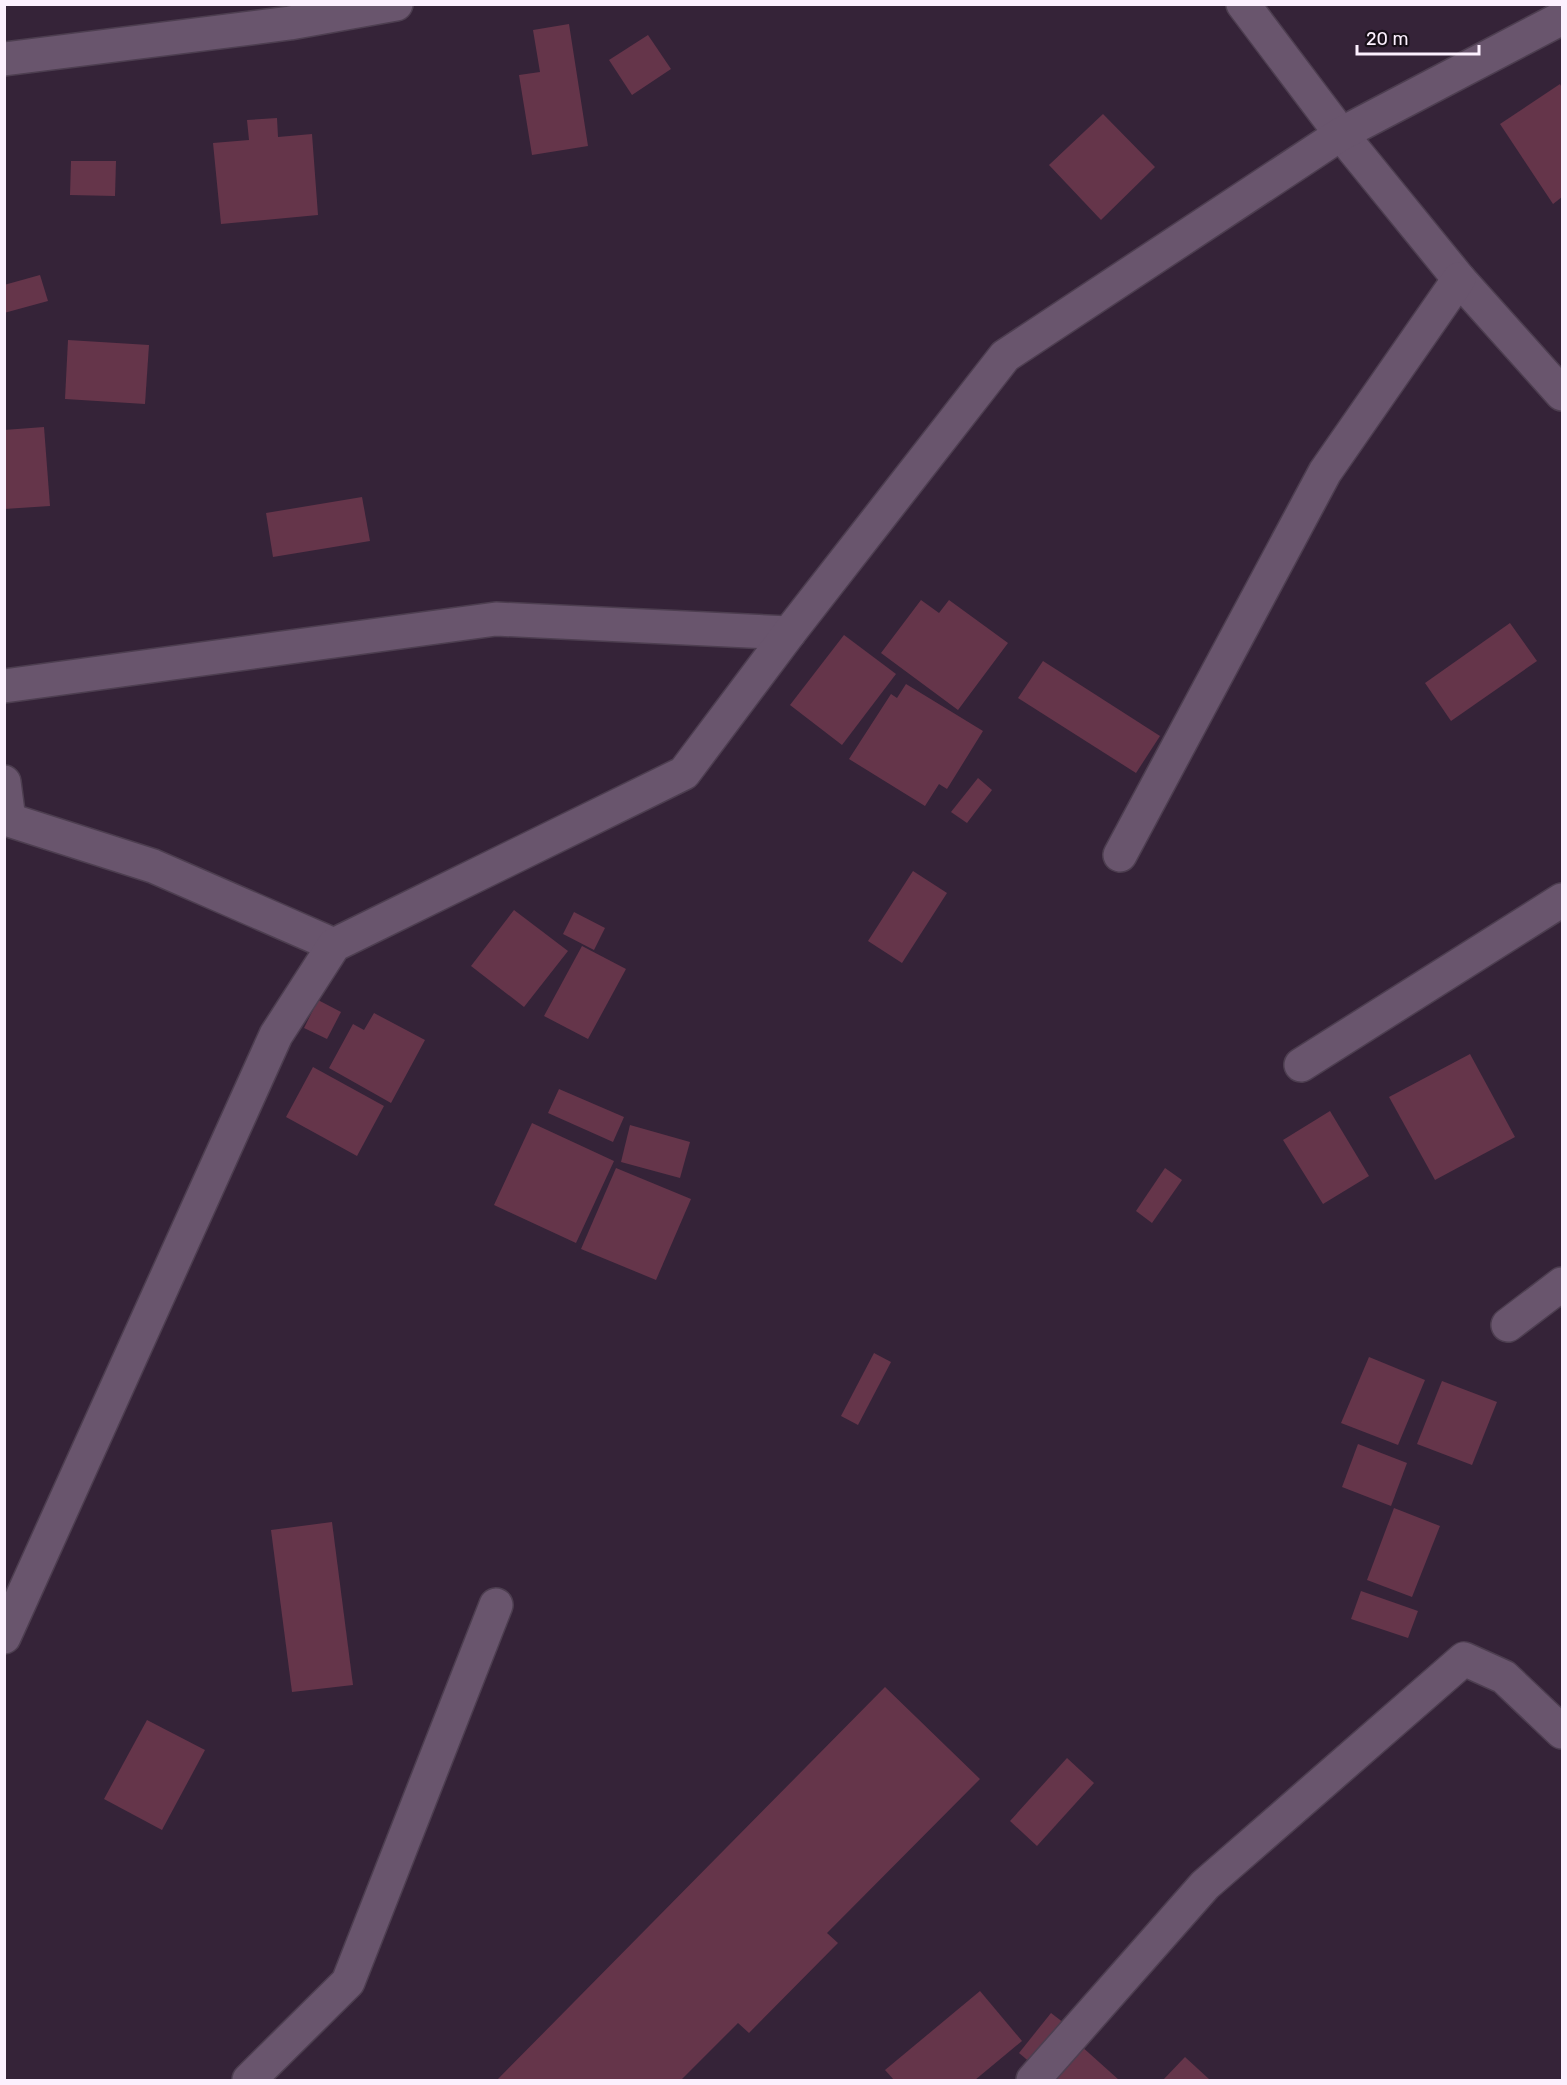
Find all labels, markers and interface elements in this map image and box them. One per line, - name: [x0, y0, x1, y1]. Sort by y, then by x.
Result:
- scale bar: [1357, 18, 1478, 56]
- text: 20 m: [1366, 28, 1408, 50]

